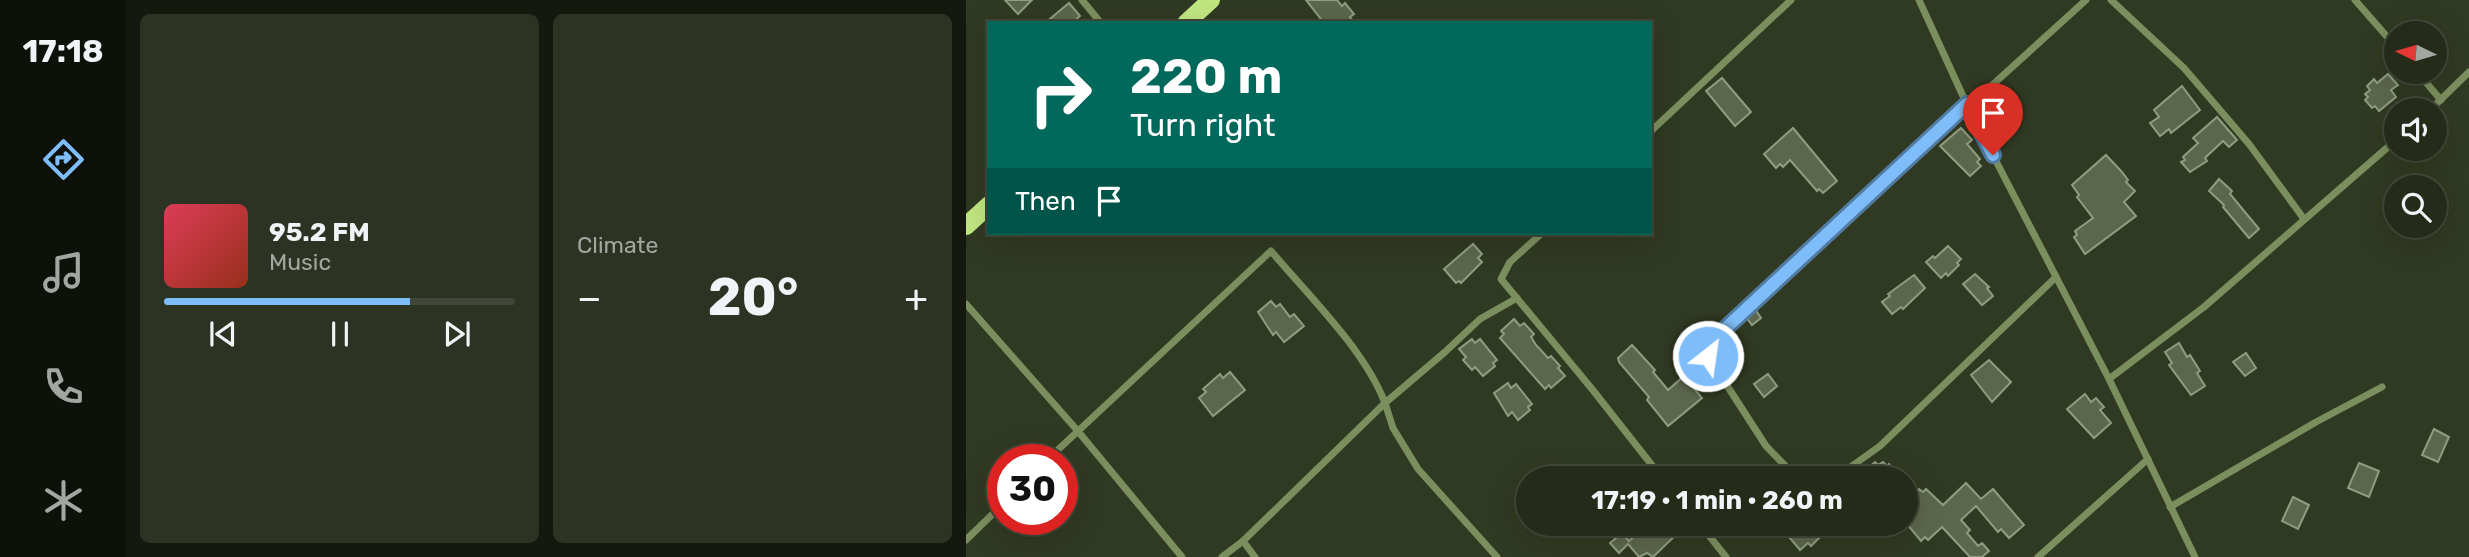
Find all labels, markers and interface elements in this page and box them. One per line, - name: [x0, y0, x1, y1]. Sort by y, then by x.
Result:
- north arrow: [2384, 21, 2446, 84]
- map controls: [2384, 21, 2447, 238]
- text: 17:18: [22, 32, 104, 70]
- text: 220 m: [1130, 47, 1282, 105]
- icon: right: [1015, 49, 1106, 140]
- pin: [1963, 83, 2023, 155]
- icon: arrive: [1974, 94, 2012, 132]
- button: sound: [2384, 98, 2447, 161]
- text: Turn right: [1130, 106, 1275, 144]
- icon: directions: [39, 135, 88, 184]
- button: search: [2384, 175, 2447, 238]
- icon: arrive: [1090, 182, 1128, 220]
- text: Then: [1015, 186, 1076, 217]
- text: 95.2 FM: [269, 217, 370, 248]
- text: Climate: [577, 231, 658, 259]
- icon: music: [39, 248, 88, 297]
- text: Music: [269, 248, 331, 276]
- text: 20°: [708, 266, 798, 328]
- text: −: [577, 275, 602, 321]
- text: +: [904, 275, 928, 321]
- icon: previous: [204, 315, 242, 353]
- icon: pause: [321, 315, 359, 353]
- icon: next: [438, 315, 476, 353]
- position arrow: [1671, 319, 1745, 393]
- icon: phone: [39, 362, 88, 411]
- speed limit sign: 30: [987, 444, 1078, 535]
- icon: climate: [39, 476, 88, 525]
- text: 17:19 · 1 min · 260 m: [1591, 485, 1843, 516]

